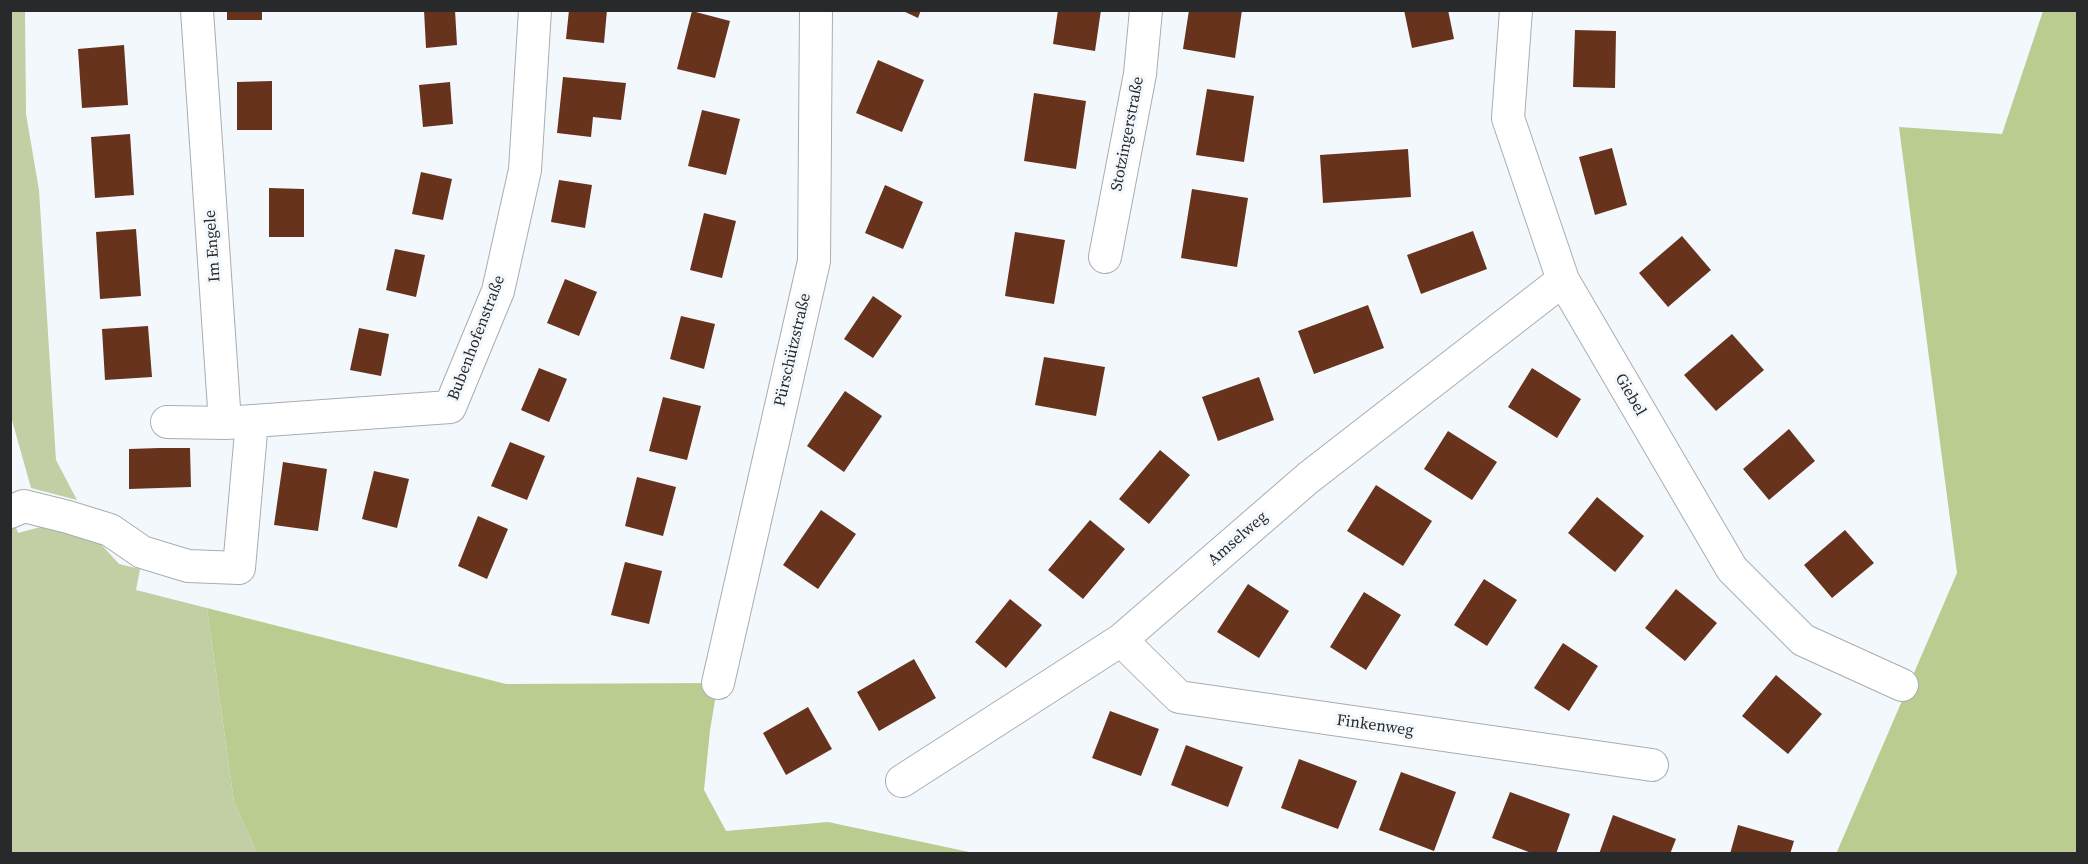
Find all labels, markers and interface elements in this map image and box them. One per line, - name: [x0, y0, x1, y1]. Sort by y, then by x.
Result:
- street label: Stotzingerstraße: [1107, 75, 1149, 193]
- street label: Im Engele: [201, 209, 225, 283]
- street label: Bubenhofenstraße: [444, 273, 510, 403]
- street label: Pürschützstraße: [771, 291, 815, 409]
- street label: Giebel: [1610, 370, 1650, 420]
- street label: Amselweg: [1204, 508, 1272, 570]
- street label: Finkenweg: [1335, 711, 1415, 741]

